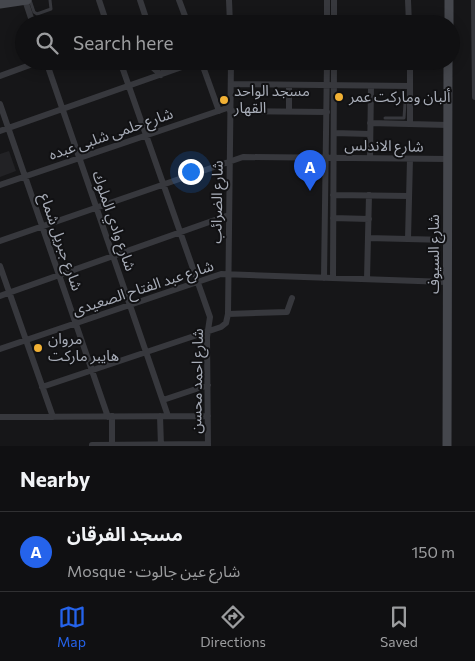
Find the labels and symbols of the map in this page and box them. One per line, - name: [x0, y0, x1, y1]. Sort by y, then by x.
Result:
- place label: مسجد الواحد القهار: [233, 81, 310, 117]
- place label: ألبان وماركت عمر: [348, 87, 451, 106]
- marker: ألبان وماركت عمر: [333, 91, 345, 103]
- marker: مسجد الواحد القهار: [218, 94, 230, 106]
- street label: شارع حلمى شلبى عبده: [46, 103, 177, 167]
- street label: شارع الاندلس: [344, 135, 424, 159]
- pin: A: [294, 150, 326, 191]
- your location: [178, 159, 204, 185]
- street label: شارع الضرائب: [206, 160, 230, 244]
- street label: شارع وادي الملوك: [86, 168, 141, 275]
- street label: شارع جبريل شماع: [33, 190, 87, 294]
- street label: شارع السيوف: [424, 214, 446, 294]
- street label: شارع عبد الفتاح الصعيدى: [70, 256, 217, 322]
- street label: شارع احمد محسن: [186, 328, 210, 434]
- place label: مروان هايبر ماركت: [48, 329, 119, 365]
- marker: مروان هايبر ماركت: [32, 342, 44, 354]

